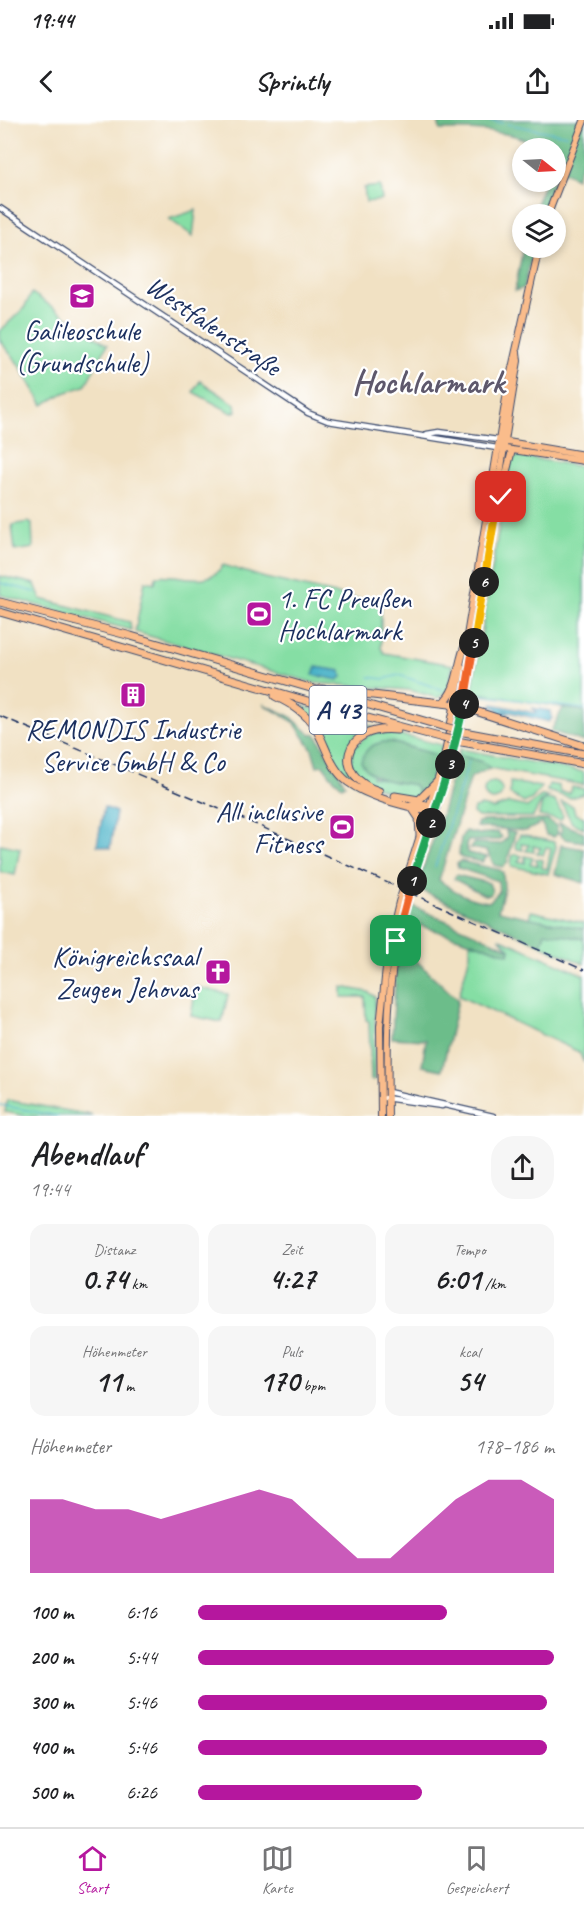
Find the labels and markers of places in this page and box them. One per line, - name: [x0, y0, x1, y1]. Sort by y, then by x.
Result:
- school or university icon: Galileoschule (Grundschule): [67, 281, 97, 311]
- place label: Galileoschule (Grundschule): [16, 313, 150, 380]
- pin: [475, 471, 526, 522]
- pin: 6: [469, 567, 499, 597]
- place label: 1. FC Preußen Hochlarmark: [278, 581, 413, 648]
- sports icon: 1. FC Preußen Hochlarmark: [244, 599, 274, 629]
- pin: 5: [459, 628, 489, 658]
- building icon: REMONDIS Industrie Service GmbH & Co: [118, 680, 148, 710]
- pin: 4: [449, 689, 479, 719]
- place label: REMONDIS Industrie Service GmbH & Co: [26, 712, 242, 779]
- pin: 3: [435, 749, 465, 779]
- place label: All inclusive Fitness: [216, 794, 324, 861]
- pin: 2: [416, 808, 446, 838]
- sports icon: All inclusive Fitness: [327, 812, 357, 842]
- pin: 1: [397, 866, 427, 896]
- pin: [370, 915, 421, 966]
- place label: Königreichssaal Zeugen Jehovas: [52, 939, 203, 1006]
- church icon: Königreichssaal Zeugen Jehovas: [203, 957, 233, 987]

